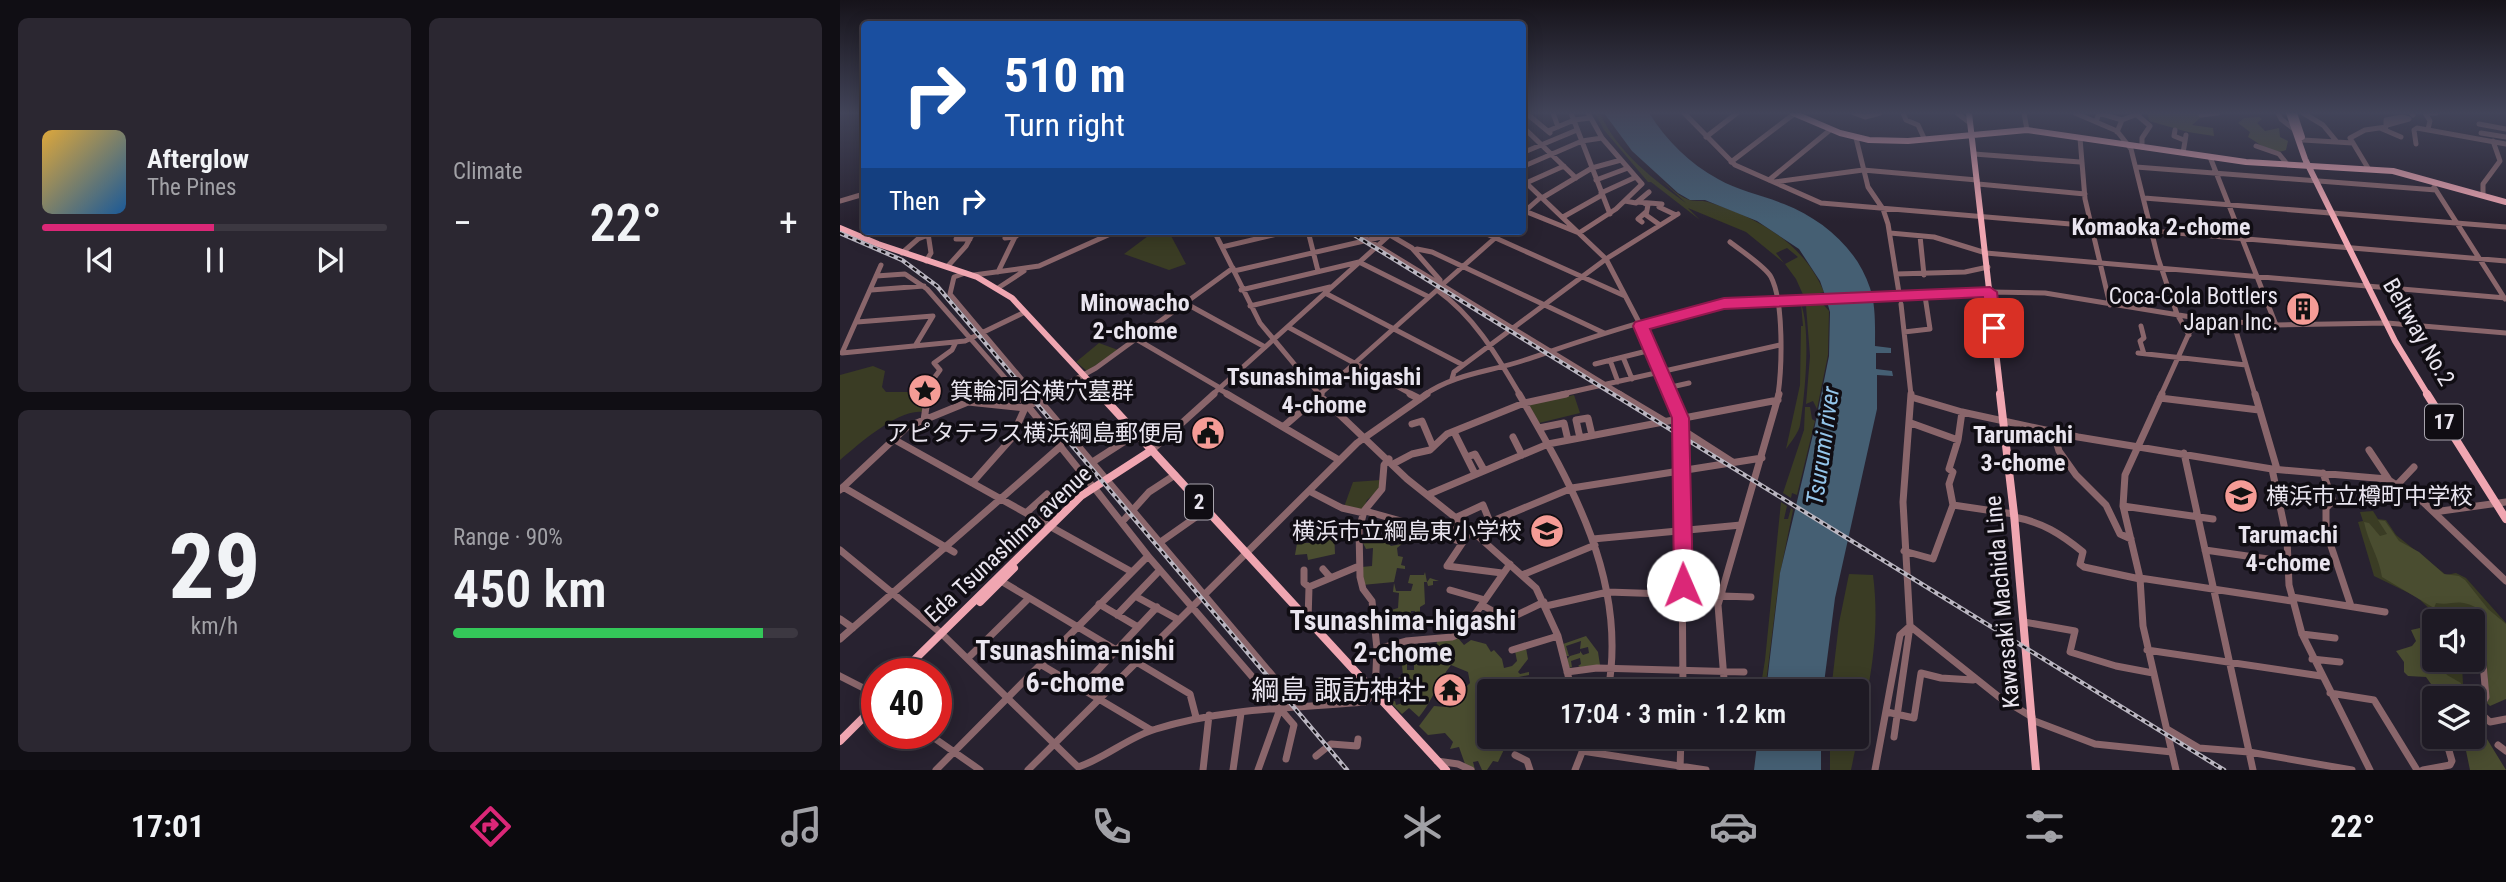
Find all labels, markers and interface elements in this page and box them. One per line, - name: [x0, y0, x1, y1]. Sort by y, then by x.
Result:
- text: 510 m: [1004, 47, 1126, 104]
- icon: right: [889, 49, 980, 140]
- text: Turn right: [1004, 106, 1125, 144]
- text: Afterglow: [147, 144, 249, 174]
- text: Climate: [453, 158, 523, 185]
- text: The Pines: [147, 174, 237, 201]
- icon: right: [954, 182, 992, 220]
- text: Then: [889, 186, 940, 216]
- text: 22°: [589, 193, 662, 254]
- text: −: [453, 201, 472, 245]
- text: +: [779, 201, 798, 245]
- district label: Komaoka 2-chome: [2071, 213, 2251, 241]
- icon: previous: [81, 241, 119, 279]
- icon: pause: [196, 241, 234, 279]
- icon: next: [311, 241, 349, 279]
- street label: Beltway No.2: [2377, 274, 2460, 391]
- place label: Coca-Cola Bottlers Japan Inc.: [2109, 283, 2278, 336]
- district label: Minowacho 2-chome: [1080, 289, 1190, 345]
- building icon: Coca-Cola Bottlers Japan Inc.: [2284, 290, 2322, 328]
- pin: [1964, 298, 2024, 358]
- icon: arrive: [1975, 309, 2013, 347]
- district label: Tsunashima-higashi 4-chome: [1227, 363, 1421, 419]
- place icon: 箕輪洞谷横穴墓群: [906, 372, 944, 410]
- place label: 箕輪洞谷横穴墓群: [950, 378, 1134, 405]
- water label: Tsurumi river: [1801, 384, 1845, 507]
- road number: 17: [2425, 404, 2463, 440]
- public building icon: アピタテラス横浜綱島郵便局: [1189, 414, 1227, 452]
- place label: アピタテラス横浜綱島郵便局: [885, 420, 1184, 447]
- district label: Tarumachi 3-chome: [1973, 421, 2073, 477]
- street label: Eda Tsunashima avenue: [920, 460, 1097, 628]
- school or university icon: 横浜市立樽町中学校: [2222, 477, 2260, 515]
- place label: 横浜市立樽町中学校: [2266, 483, 2473, 510]
- road number: 2: [1185, 484, 1213, 520]
- street label: Kawasaki Machida Line: [1980, 495, 2025, 709]
- school or university icon: 横浜市立綱島東小学校: [1528, 512, 1566, 550]
- text: 29: [169, 514, 260, 620]
- place label: 横浜市立綱島東小学校: [1292, 518, 1522, 545]
- district label: Tarumachi 4-chome: [2238, 521, 2338, 577]
- text: Range · 90%: [453, 524, 563, 551]
- position arrow: [1646, 548, 1720, 622]
- text: 450 km: [453, 559, 607, 620]
- district label: Tsunashima-higashi 2-chome: [1290, 604, 1516, 669]
- map controls: [2422, 609, 2485, 749]
- button: sound: [2422, 609, 2485, 672]
- text: km/h: [191, 613, 238, 640]
- district label: Tsunashima-nishi 6-chome: [975, 634, 1175, 699]
- speed limit sign: 40: [861, 658, 952, 749]
- temple icon: 綱島 諏訪神社: [1431, 671, 1469, 709]
- place label: 綱島 諏訪神社: [1252, 674, 1426, 707]
- button: layers: [2422, 686, 2485, 749]
- text: 17:04 · 3 min · 1.2 km: [1560, 699, 1786, 729]
- icon: directions: [466, 802, 515, 851]
- icon: music: [777, 802, 826, 851]
- icon: phone: [1087, 802, 1136, 851]
- icon: climate: [1398, 802, 1447, 851]
- icon: car: [1709, 802, 1758, 851]
- icon: filters: [2020, 802, 2069, 851]
- text: 17:01: [131, 807, 204, 845]
- text: 22°: [2330, 807, 2375, 845]

